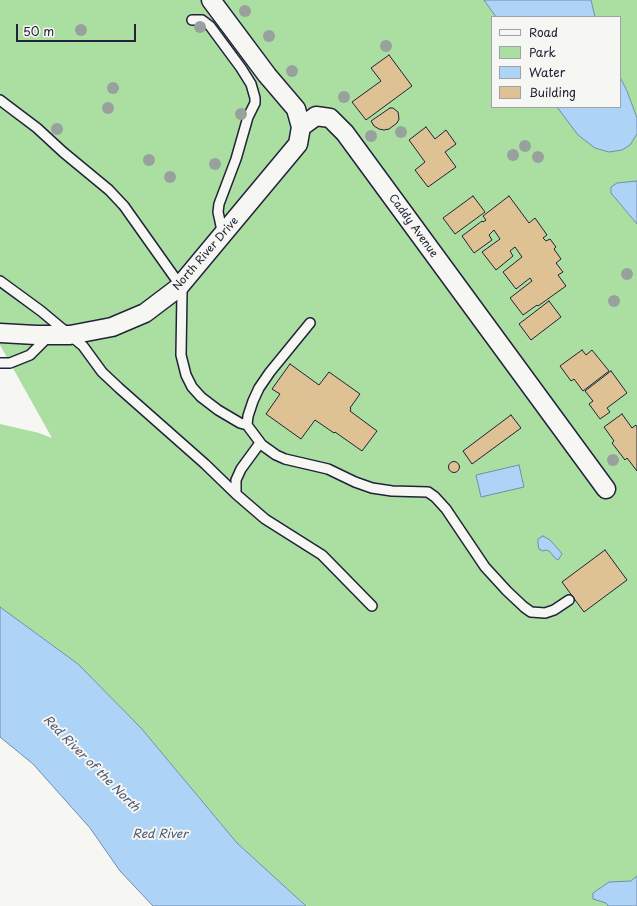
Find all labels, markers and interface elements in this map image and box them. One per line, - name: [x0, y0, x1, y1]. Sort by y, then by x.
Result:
- scale bar: [18, 16, 138, 42]
- legend: [491, 16, 621, 108]
- text: 50 m: [23, 22, 54, 40]
- text: Road: [529, 23, 558, 41]
- text: Park: [529, 43, 556, 61]
- text: Water: [529, 63, 565, 81]
- text: Building: [529, 83, 576, 101]
- street label: Caddy Avenue: [386, 192, 440, 260]
- street label: North River Drive: [171, 215, 241, 293]
- water label: Red River of the North: [40, 713, 142, 815]
- water label: Red River: [132, 828, 188, 842]

